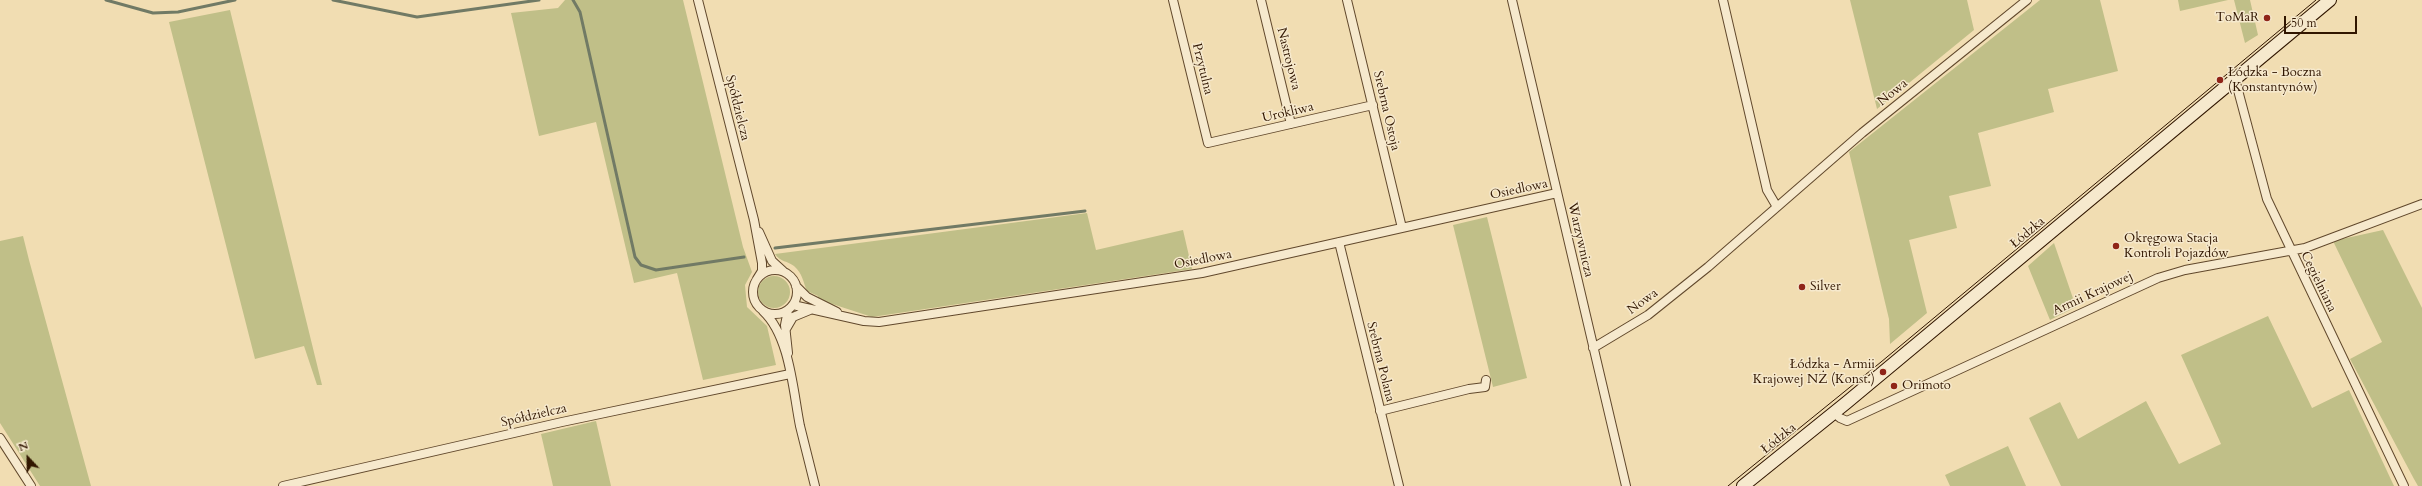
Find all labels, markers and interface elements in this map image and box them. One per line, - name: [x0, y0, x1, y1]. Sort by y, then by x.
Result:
- scale bar: [2286, 8, 2359, 34]
- place label: ToMaR: [2216, 10, 2259, 26]
- marker: ToMaR: [2262, 13, 2272, 23]
- text: 50 m: [2291, 15, 2317, 31]
- street label: Nastrojowa: [1273, 26, 1303, 92]
- street label: Przytulna: [1188, 42, 1216, 96]
- place label: Łódzka - Boczna (Konstantynów): [2228, 65, 2322, 96]
- street label: Srebrna Ostoja: [1369, 70, 1403, 152]
- street label: Spółdzielcza: [721, 74, 753, 142]
- marker: Łódzka - Boczna (Konstantynów): [2215, 75, 2225, 85]
- street label: Nowa: [1875, 76, 1911, 110]
- street label: Urokliwa: [1261, 100, 1315, 126]
- street label: Osiedlowa: [1489, 176, 1549, 204]
- street label: Warzywnicza: [1564, 201, 1596, 279]
- street label: Łódzka: [2008, 214, 2048, 252]
- place label: Okręgowa Stacja Kontroli Pojazdów: [2124, 231, 2229, 262]
- marker: Okręgowa Stacja Kontroli Pojazdów: [2111, 241, 2121, 251]
- street label: Osiedlowa: [1173, 247, 1233, 273]
- street label: Cegielniana: [2297, 249, 2339, 315]
- street label: Armii Krajowej: [2051, 269, 2135, 319]
- place label: Silver: [1810, 279, 1841, 295]
- marker: Silver: [1797, 282, 1807, 292]
- street label: Nowa: [1625, 286, 1661, 318]
- street label: Srebrna Polana: [1363, 320, 1397, 404]
- place label: Łódzka - Armii Krajowej NŻ (Konst.): [1753, 357, 1875, 388]
- marker: Łódzka - Armii Krajowej NŻ (Konst.): [1878, 367, 1888, 377]
- place label: Orimoto: [1902, 378, 1951, 394]
- marker: Orimoto: [1889, 381, 1899, 391]
- street label: Spółdzielcza: [500, 401, 568, 431]
- street label: Łódzka: [1758, 420, 1800, 458]
- north arrow: [8, 438, 48, 478]
- text: N: [16, 438, 31, 455]

